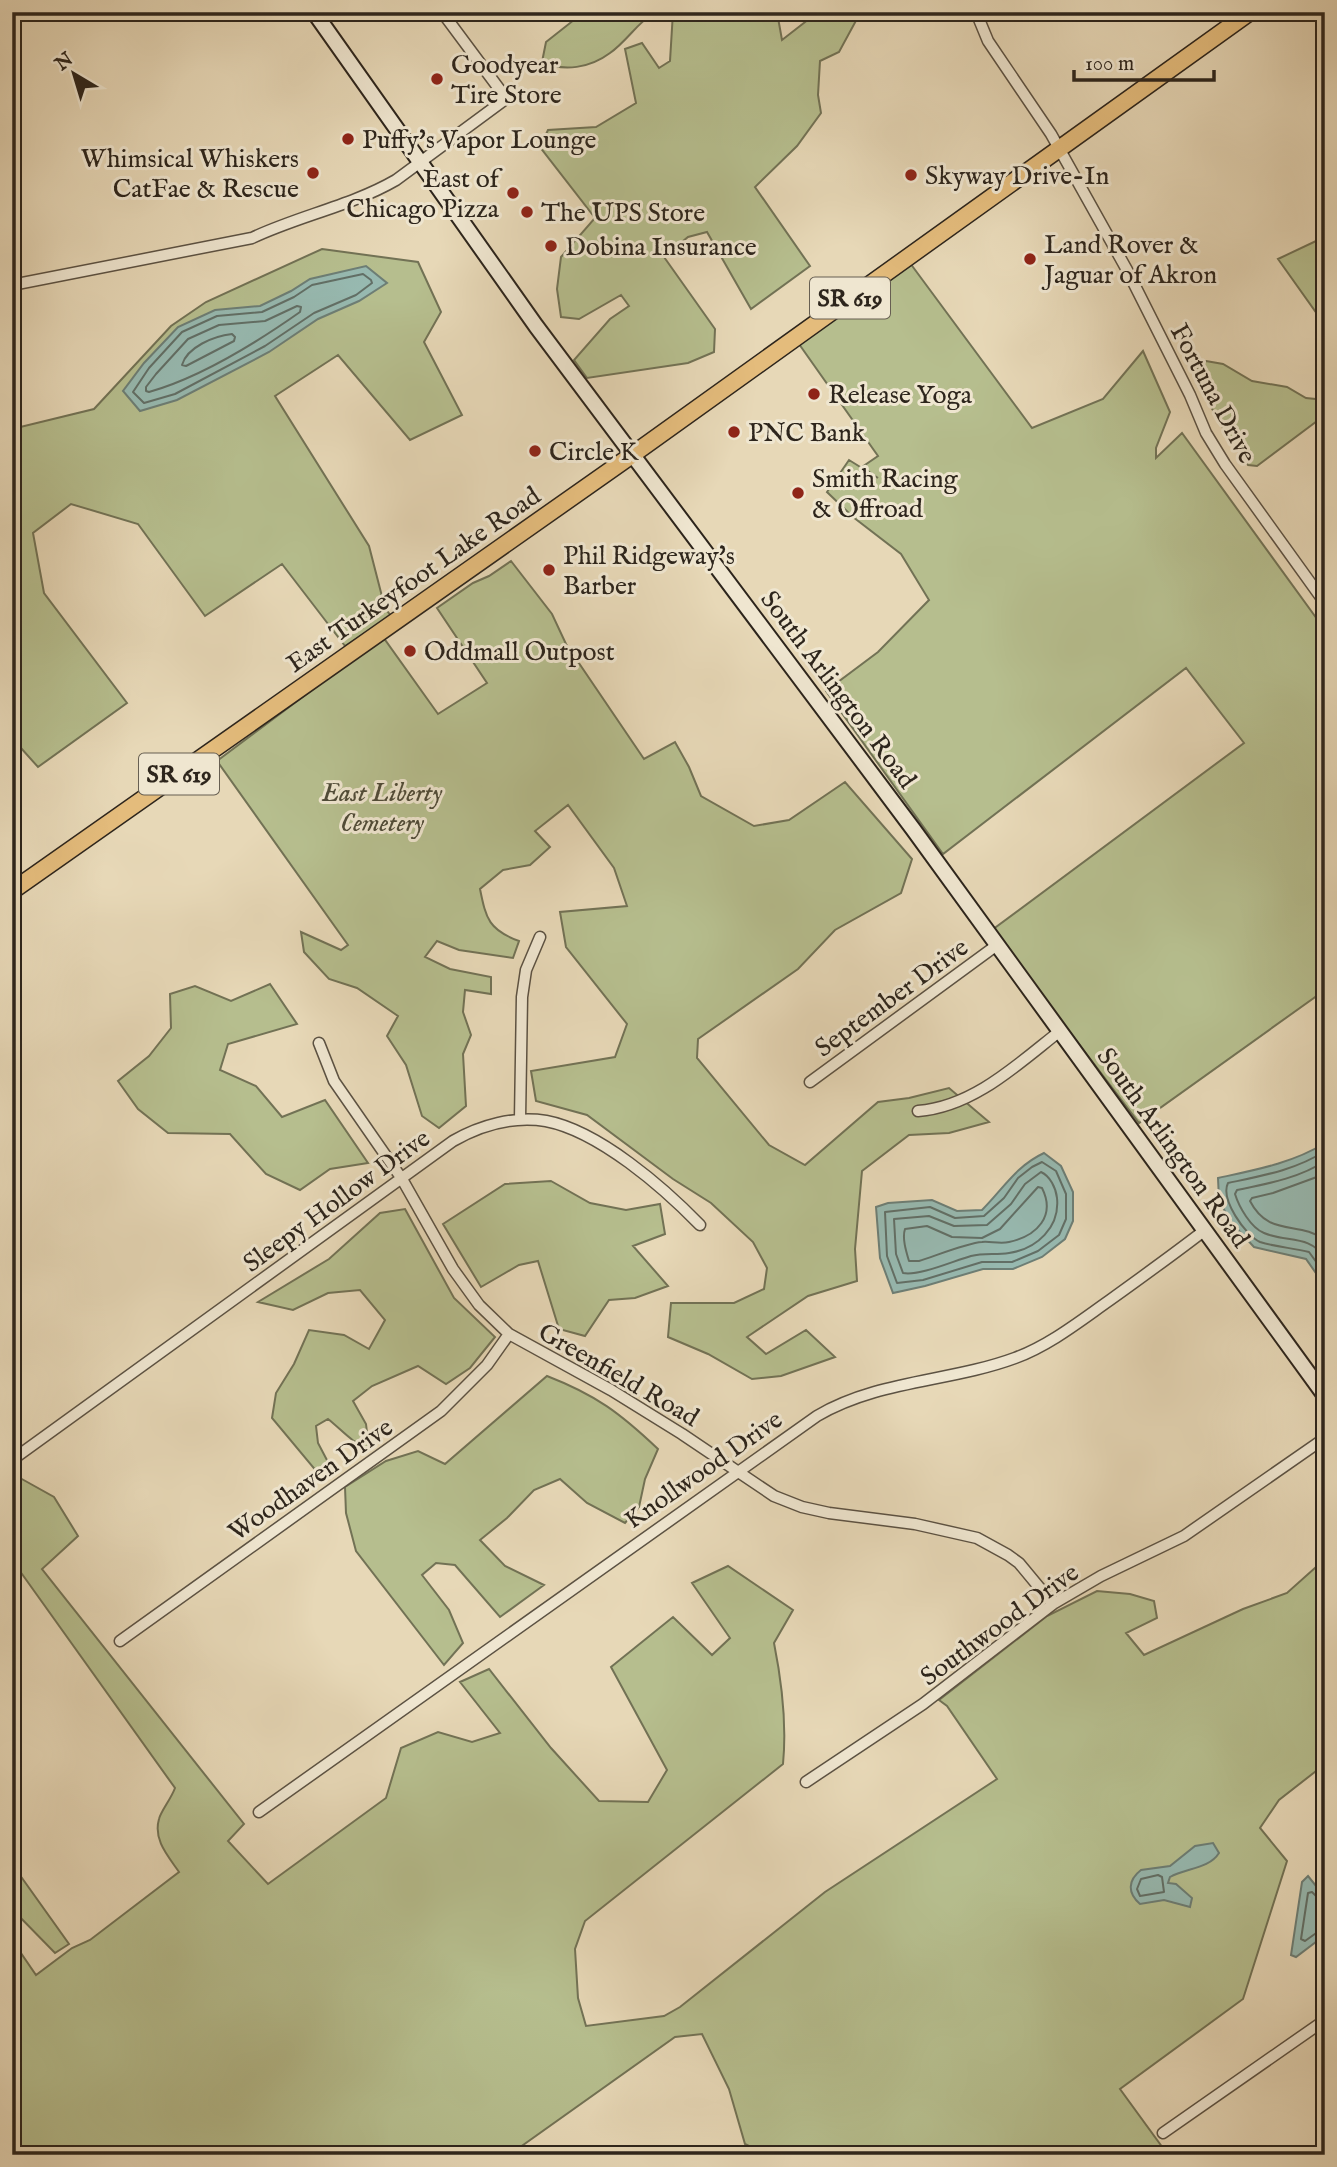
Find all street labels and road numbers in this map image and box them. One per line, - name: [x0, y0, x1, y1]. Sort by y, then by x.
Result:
- road number: SR 619: [810, 278, 890, 318]
- street label: Fortuna Drive: [1162, 318, 1263, 469]
- street label: East Turkeyfoot Lake Road: [280, 480, 547, 681]
- street label: South Arlington Road: [753, 584, 923, 796]
- road number: SR 619: [139, 754, 219, 794]
- street label: September Drive: [809, 931, 975, 1065]
- street label: South Arlington Road: [1089, 1041, 1257, 1255]
- street label: Sleepy Hollow Drive: [237, 1122, 437, 1280]
- street label: Greenfield Road: [532, 1316, 705, 1435]
- street label: Knollwood Drive: [618, 1404, 789, 1537]
- street label: Woodhaven Drive: [222, 1411, 400, 1549]
- street label: Southwood Drive: [914, 1557, 1086, 1694]

